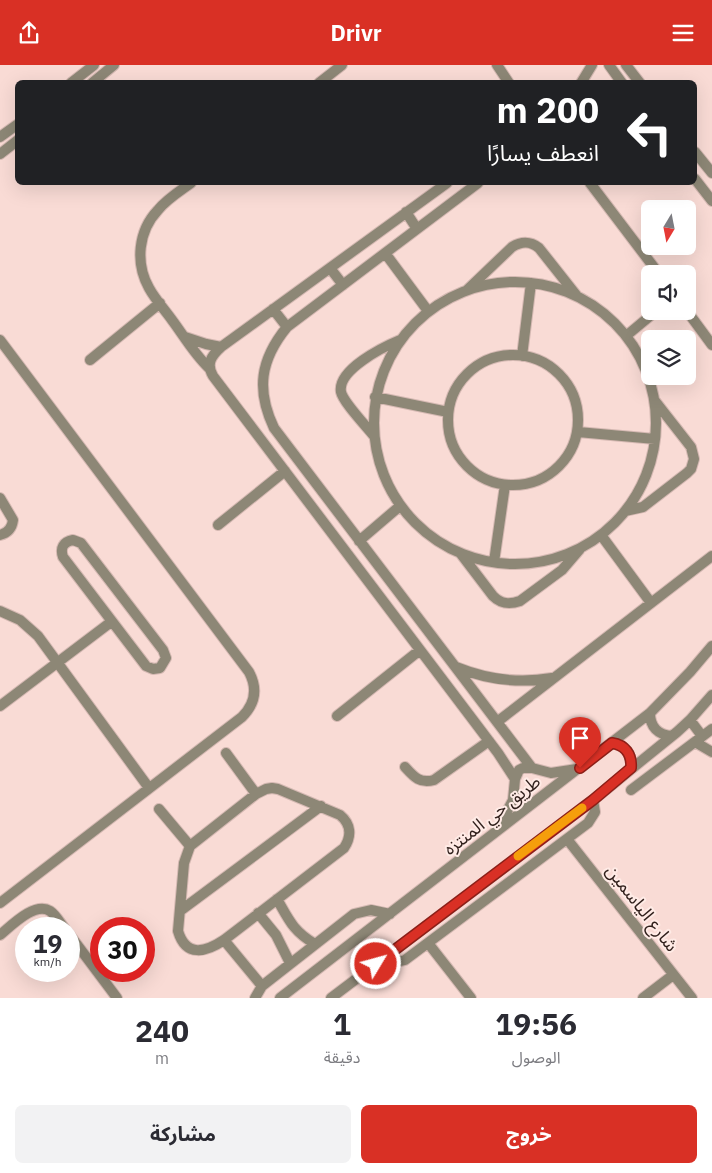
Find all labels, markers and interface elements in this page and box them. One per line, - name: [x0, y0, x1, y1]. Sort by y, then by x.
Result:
- text: Drivr: [330, 18, 382, 47]
- icon: share: [15, 19, 43, 47]
- icon: menu: [669, 19, 697, 47]
- text: 200 m: [496, 87, 599, 133]
- icon: left: [617, 100, 682, 165]
- text: انعطف يسارًا: [487, 138, 599, 167]
- north arrow: [641, 200, 696, 255]
- map controls: [641, 200, 696, 385]
- button: sound: [641, 265, 696, 320]
- button: layers: [641, 330, 696, 385]
- pin: [559, 717, 601, 768]
- icon: arrive: [566, 724, 594, 752]
- street label: طريق حي المنتزه: [439, 770, 546, 861]
- street label: شارع الياسمين: [599, 859, 684, 958]
- speed limit sign: 30: [90, 917, 155, 982]
- text: 19: [32, 927, 63, 960]
- position arrow: [349, 937, 401, 989]
- text: km/h: [33, 954, 62, 969]
- text: 1: [333, 1004, 351, 1043]
- text: 19:56: [495, 1004, 577, 1043]
- text: 240: [135, 1011, 189, 1050]
- text: دقيقة: [324, 1047, 360, 1067]
- text: الوصول: [512, 1047, 560, 1067]
- text: m: [155, 1048, 169, 1068]
- button: مشاركة: [15, 1105, 351, 1163]
- button: خروج: [361, 1105, 697, 1163]

